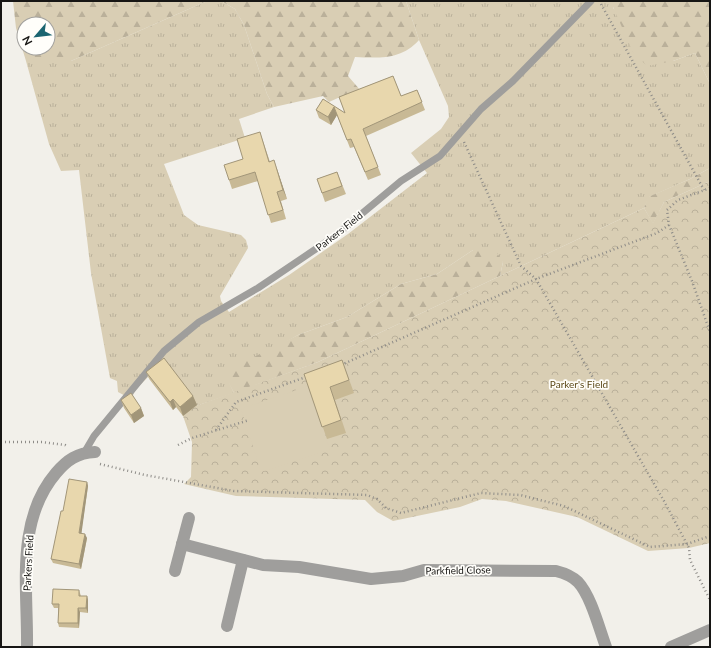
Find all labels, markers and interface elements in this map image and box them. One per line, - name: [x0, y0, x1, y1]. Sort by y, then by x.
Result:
- north arrow: [16, 16, 56, 56]
- text: N: [19, 34, 34, 48]
- street label: Parkers Field: [313, 209, 365, 253]
- park label: Parker's Field: [550, 378, 608, 390]
- street label: Parkers Field: [21, 535, 35, 591]
- street label: Parkfield Close: [425, 563, 491, 577]

